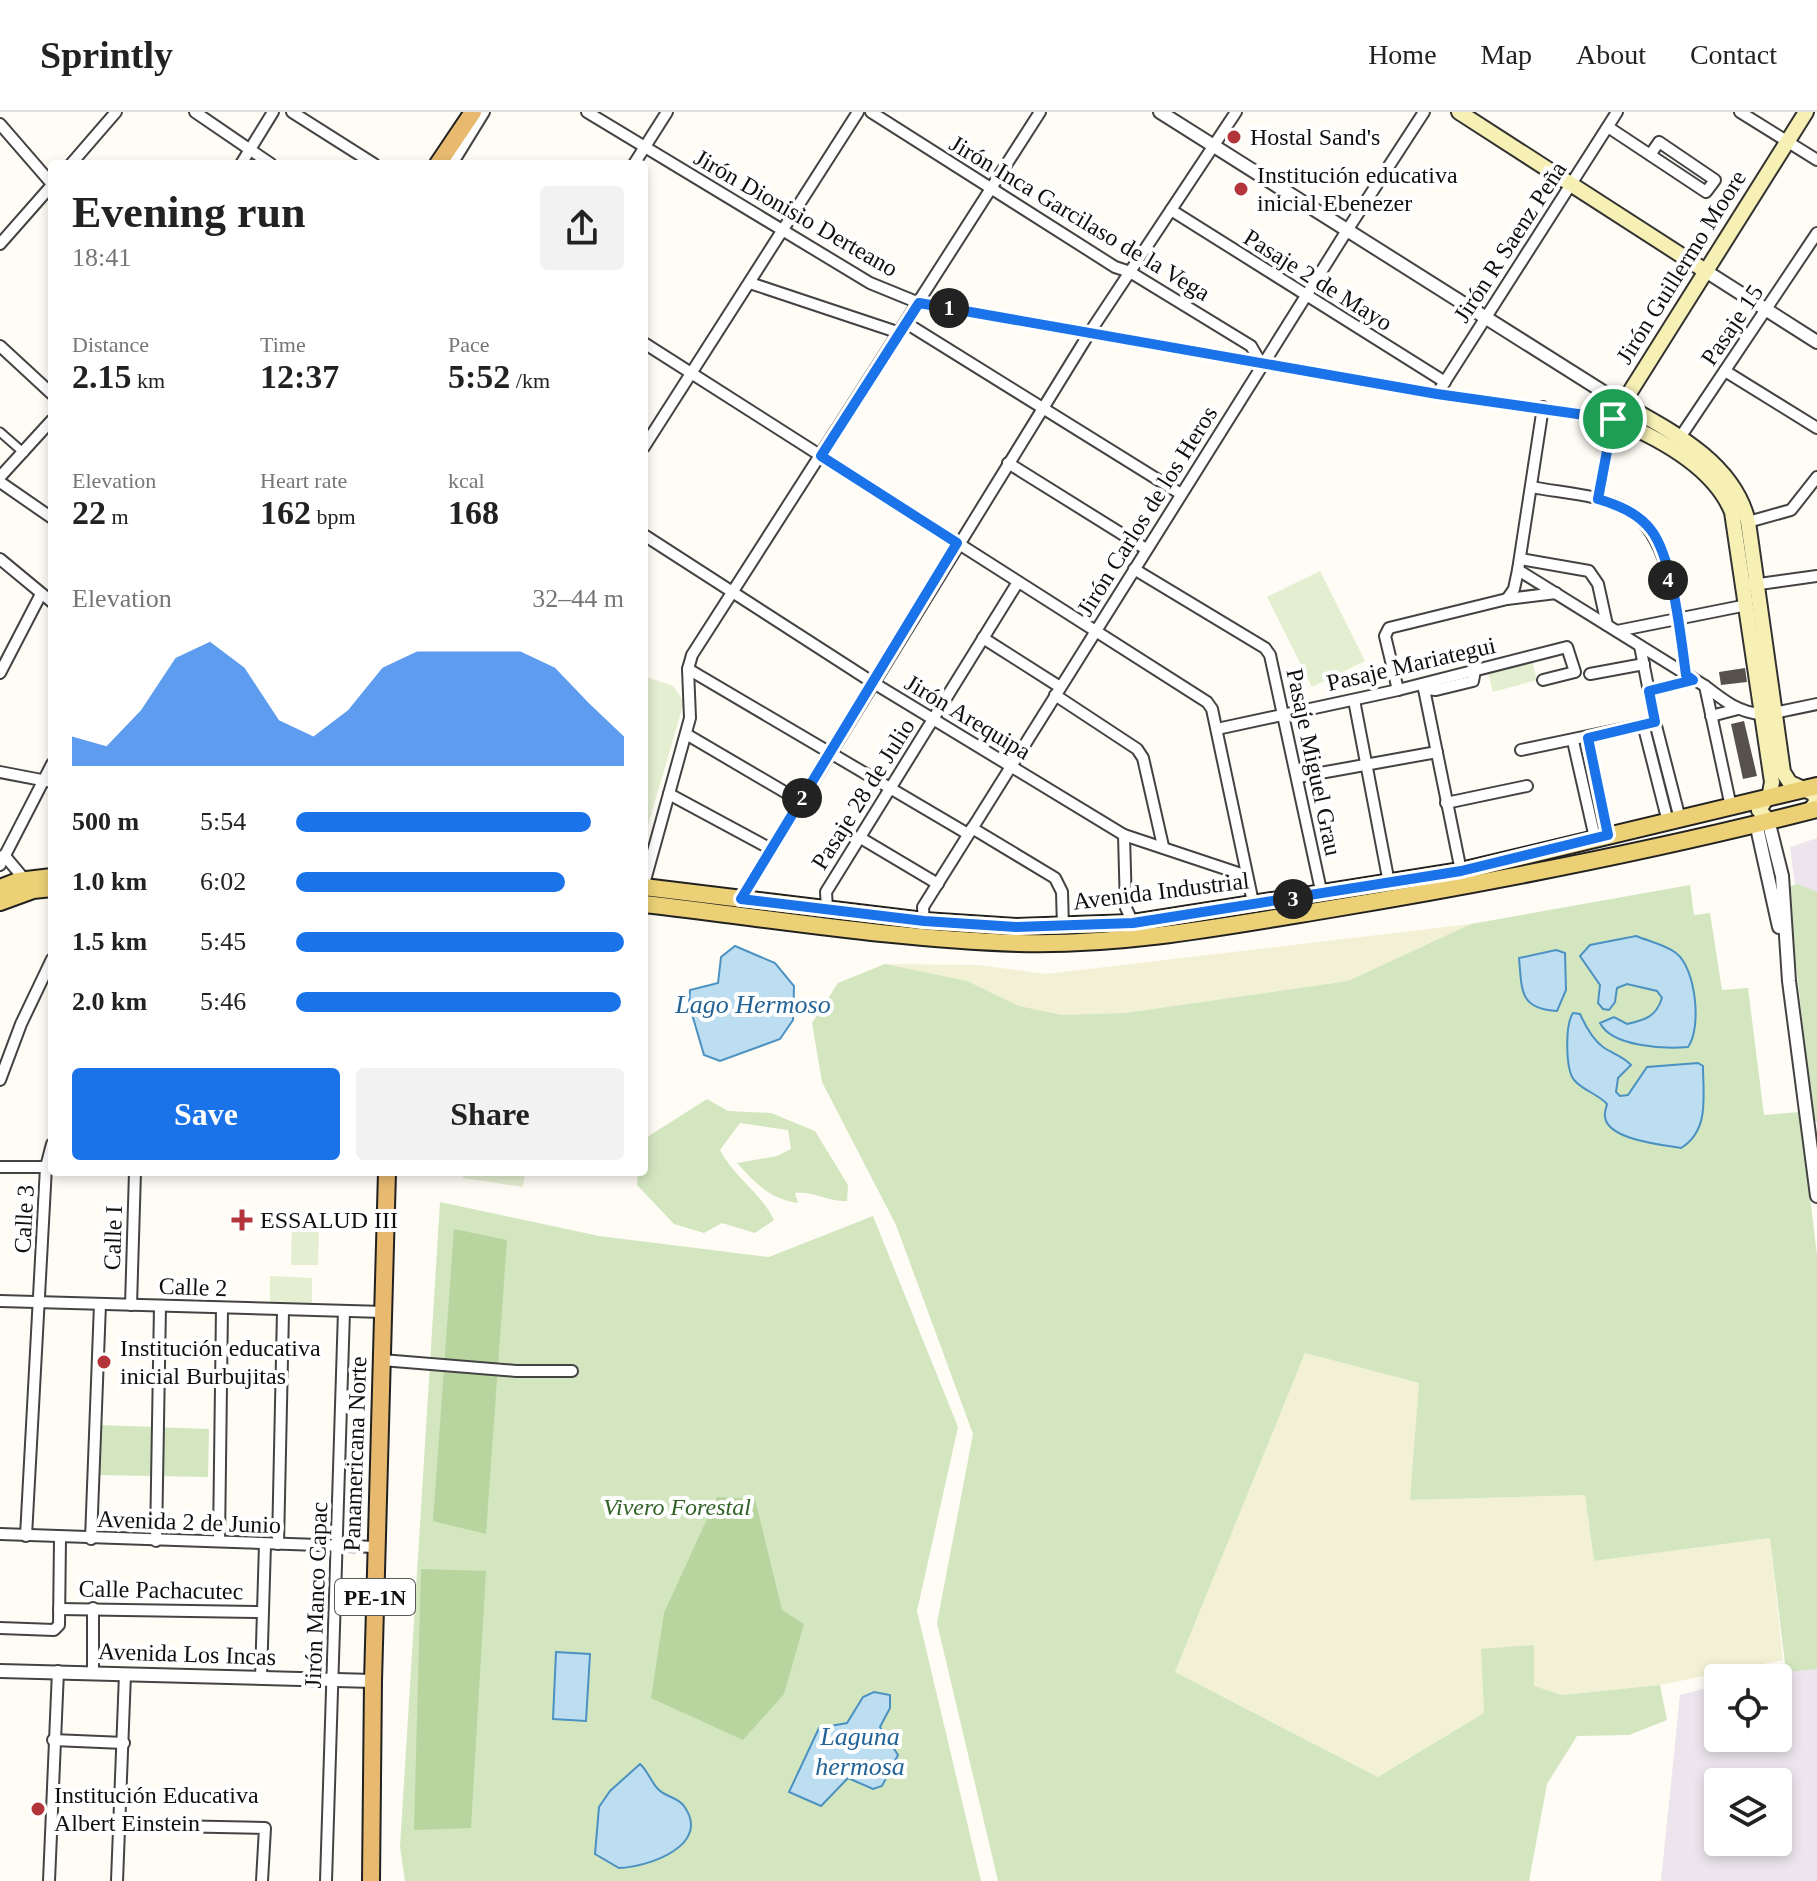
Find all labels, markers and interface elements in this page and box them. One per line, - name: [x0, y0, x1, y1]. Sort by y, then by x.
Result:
- text: Sprintly: [40, 34, 173, 76]
- text: Home: [1368, 39, 1437, 70]
- text: Map: [1481, 39, 1532, 70]
- text: About: [1576, 39, 1646, 70]
- text: Contact: [1690, 39, 1777, 70]
- place label: Hostal Sand's: [1250, 124, 1380, 150]
- marker: Hostal Sand's: [1225, 128, 1243, 146]
- street label: Jirón Inca Garcilaso de la Vega: [945, 130, 1215, 306]
- street label: Jirón Dionisio Derteano: [690, 144, 902, 282]
- street label: Jirón R Saenz Peña: [1448, 157, 1572, 327]
- place label: Institución educativa inicial Ebenezer: [1257, 162, 1458, 216]
- street label: Jirón Guillermo Moore: [1611, 166, 1751, 368]
- marker: Institución educativa inicial Ebenezer: [1232, 180, 1250, 198]
- button: share: [540, 186, 624, 270]
- text: Evening run: [72, 188, 306, 237]
- street label: Pasaje 2 de Mayo: [1239, 224, 1397, 336]
- text: 18:41: [72, 243, 131, 272]
- street label: Pasaje 15: [1696, 280, 1768, 370]
- pin: 1: [929, 288, 969, 328]
- text: 1: [944, 295, 955, 320]
- text: Distance: [72, 332, 149, 357]
- text: Time: [260, 332, 306, 357]
- text: Pace: [448, 332, 490, 357]
- text: 2.15: [72, 358, 132, 395]
- text: 12:37: [260, 358, 339, 395]
- text: 5:52: [448, 358, 510, 395]
- text: km: [132, 368, 165, 393]
- text: /km: [510, 368, 550, 393]
- pin: [1579, 385, 1647, 453]
- icon: arrive: [1591, 397, 1635, 441]
- street label: Jirón Carlos de los Heros: [1072, 401, 1222, 621]
- text: Elevation: [72, 468, 156, 493]
- text: Heart rate: [260, 468, 347, 493]
- text: kcal: [448, 468, 485, 493]
- text: 22: [72, 494, 106, 531]
- text: 162: [260, 494, 311, 531]
- text: 168: [448, 494, 499, 531]
- text: m: [106, 504, 129, 529]
- text: bpm: [311, 504, 356, 529]
- pin: 4: [1648, 560, 1688, 600]
- text: 4: [1663, 567, 1674, 592]
- text: Elevation: [72, 584, 172, 613]
- text: 32–44 m: [532, 584, 624, 613]
- street label: Pasaje Mariategui: [1324, 632, 1498, 696]
- street label: Pasaje Miguel Grau: [1281, 666, 1347, 858]
- street label: Jirón Arequipa: [900, 669, 1036, 765]
- street label: Pasaje 28 de Julio: [806, 714, 920, 874]
- pin: 2: [782, 778, 822, 818]
- text: 2: [797, 785, 808, 810]
- text: 500 m: [72, 807, 139, 836]
- text: 5:54: [200, 807, 246, 836]
- text: 1.0 km: [72, 867, 147, 896]
- text: 6:02: [200, 867, 246, 896]
- street label: Avenida Industrial: [1071, 867, 1251, 915]
- pin: 3: [1273, 879, 1313, 919]
- text: 3: [1288, 886, 1299, 911]
- text: 1.5 km: [72, 927, 147, 956]
- text: 5:45: [200, 927, 246, 956]
- text: 2.0 km: [72, 987, 147, 1016]
- text: 5:46: [200, 987, 246, 1016]
- water label: Lago Hermoso: [674, 990, 831, 1019]
- button: Save: [72, 1068, 340, 1160]
- button: Share: [356, 1068, 624, 1160]
- street label: Calle 3: [9, 1184, 39, 1254]
- street label: Calle I: [99, 1205, 127, 1271]
- place label: ESSALUD III: [260, 1207, 398, 1233]
- marker: ESSALUD III: [231, 1209, 253, 1231]
- street label: Calle 2: [158, 1273, 228, 1301]
- place label: Institución educativa inicial Burbujitas: [120, 1335, 321, 1389]
- marker: Institución educativa inicial Burbujitas: [95, 1353, 113, 1371]
- street label: Panamericana Norte: [339, 1356, 371, 1552]
- park label: Vivero Forestal: [603, 1494, 751, 1520]
- street label: Jirón Manco Capac: [300, 1501, 332, 1689]
- street label: Avenida 2 de Junio: [97, 1506, 281, 1538]
- street label: Calle Pachacutec: [78, 1576, 244, 1604]
- road number: PE-1N: [335, 1579, 415, 1615]
- street label: Avenida Los Incas: [98, 1638, 276, 1670]
- map controls: [1704, 1664, 1792, 1856]
- button: locate: [1704, 1664, 1792, 1752]
- water label: Laguna hermosa: [815, 1722, 905, 1781]
- button: layers: [1704, 1768, 1792, 1856]
- place label: Institución Educativa Albert Einstein: [54, 1782, 259, 1836]
- marker: Institución Educativa Albert Einstein: [29, 1800, 47, 1818]

